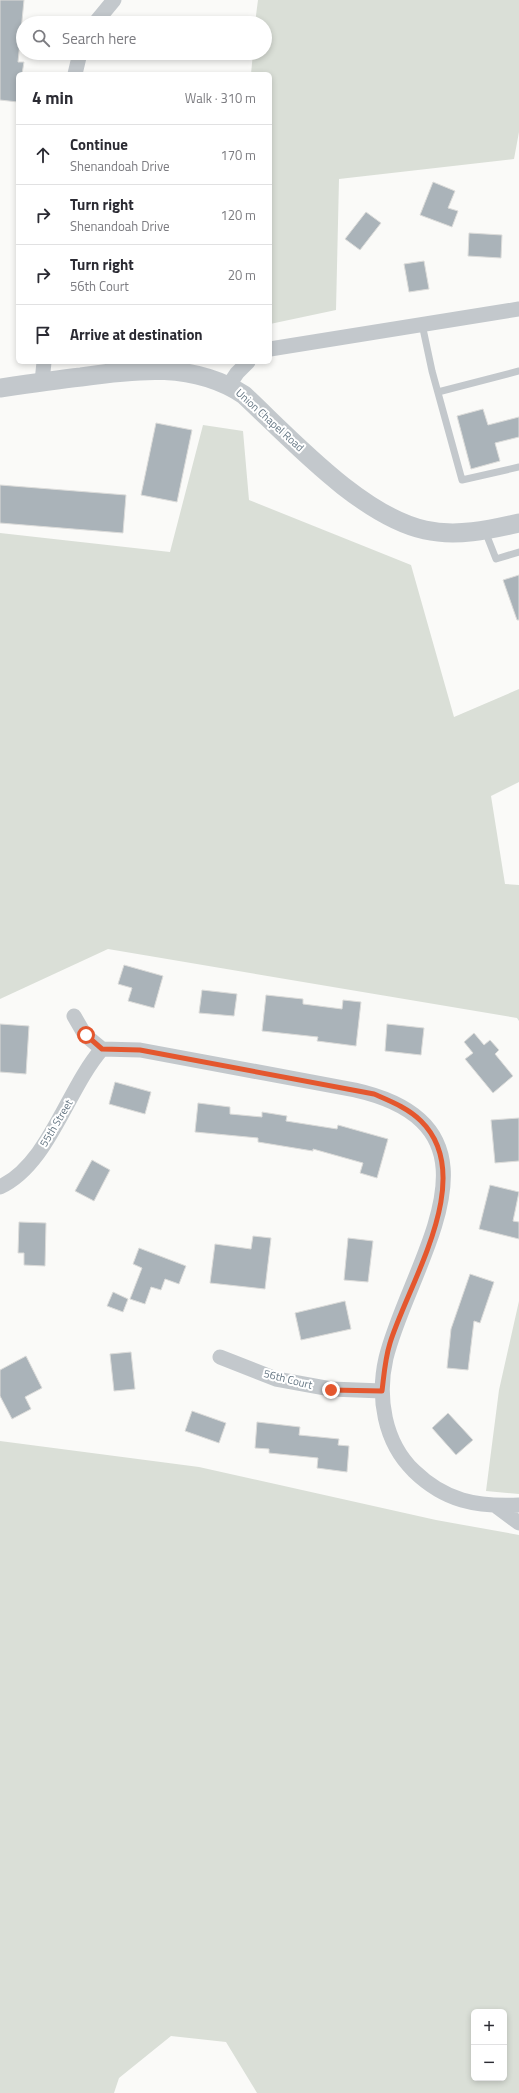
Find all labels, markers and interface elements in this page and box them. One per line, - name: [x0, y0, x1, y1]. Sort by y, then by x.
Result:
- search box: [16, 16, 272, 60]
- icon: search: [30, 27, 52, 49]
- text: Search here: [62, 27, 136, 50]
- text: 4 min: [32, 85, 73, 111]
- text: Walk · 310 m: [185, 88, 256, 108]
- text: Continue: [70, 133, 128, 156]
- icon: ahead: [32, 144, 54, 166]
- text: 170 m: [220, 145, 256, 165]
- text: Shenandoah Drive: [70, 156, 170, 176]
- text: Turn right: [70, 193, 134, 216]
- icon: right: [32, 204, 54, 226]
- text: 120 m: [220, 205, 256, 225]
- text: Shenandoah Drive: [70, 216, 170, 236]
- text: Turn right: [70, 253, 134, 276]
- icon: right: [32, 264, 54, 286]
- text: 20 m: [228, 265, 256, 285]
- text: 56th Court: [70, 276, 129, 296]
- text: Arrive at destination: [70, 323, 203, 346]
- icon: arrive: [32, 324, 54, 346]
- street label: Union Chapel Road: [232, 385, 308, 455]
- route start: [77, 1026, 95, 1044]
- street label: 55th Street: [36, 1096, 77, 1150]
- street label: 56th Court: [262, 1365, 314, 1393]
- route end: [322, 1381, 340, 1399]
- map controls: [471, 2009, 507, 2081]
- button: +: [471, 2009, 507, 2045]
- button: −: [471, 2045, 507, 2081]

